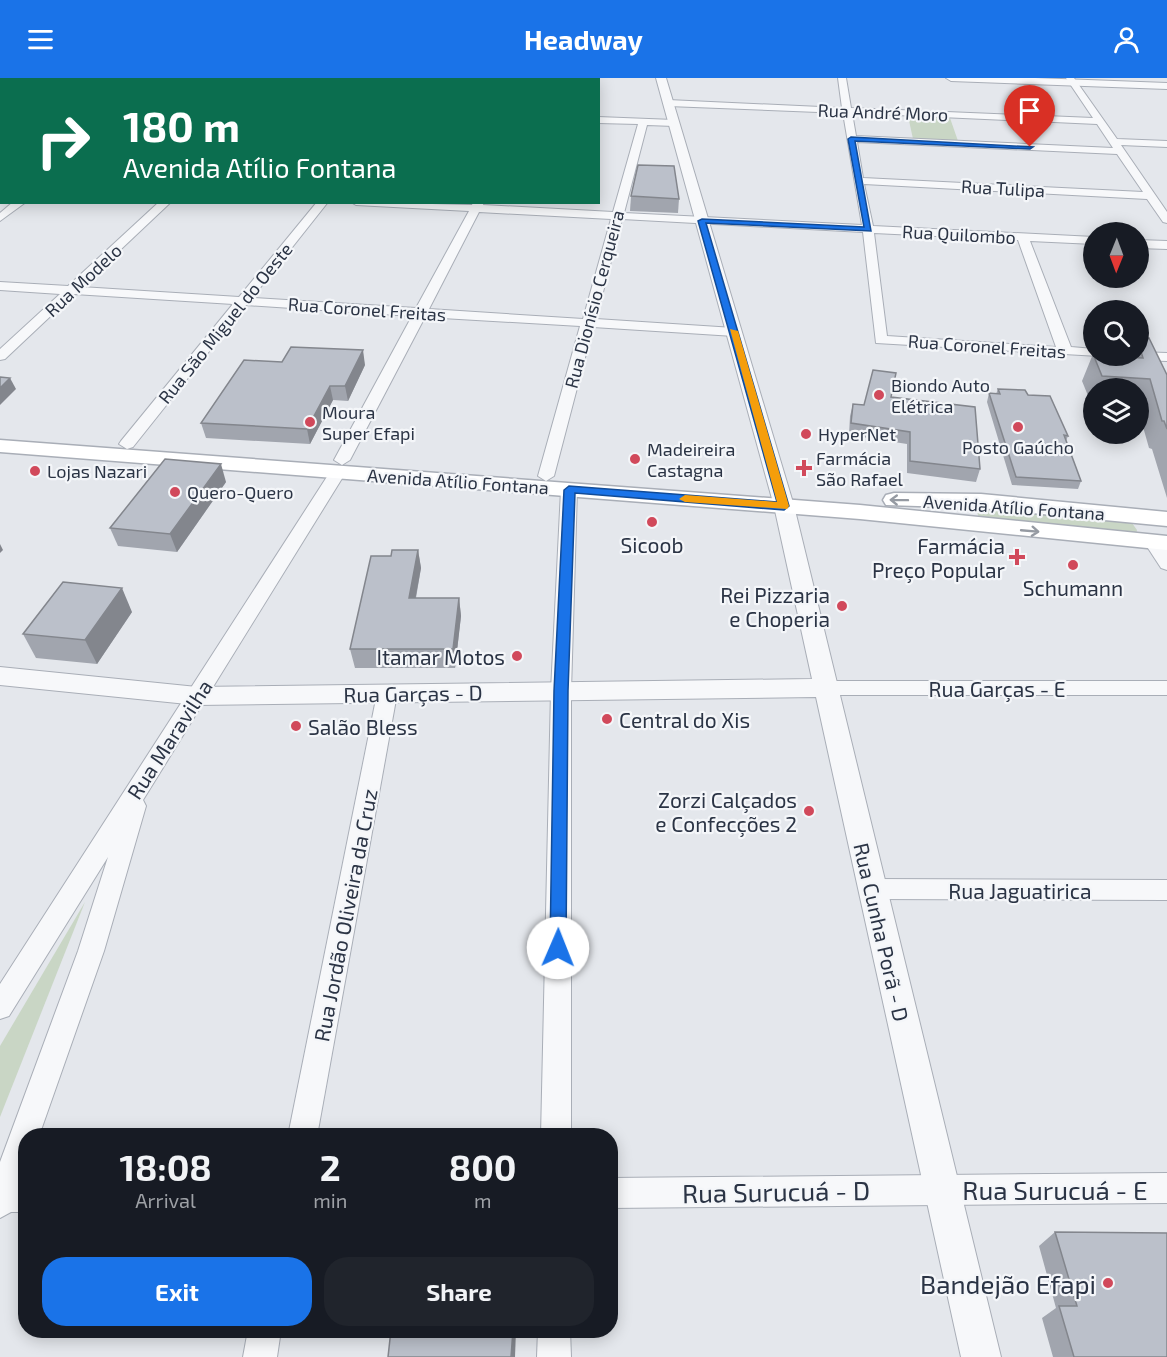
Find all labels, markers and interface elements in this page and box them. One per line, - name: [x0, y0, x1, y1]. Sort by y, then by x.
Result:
- icon: menu: [24, 23, 57, 56]
- text: Headway: [524, 23, 643, 55]
- icon: person: [1110, 23, 1143, 56]
- pin: [1004, 85, 1055, 147]
- icon: arrive: [1013, 94, 1046, 127]
- street label: Rua André Moro: [817, 99, 949, 125]
- text: 180 m: [123, 100, 240, 150]
- icon: right: [24, 102, 102, 180]
- text: Avenida Atílio Fontana: [123, 151, 396, 183]
- street label: Rua Tulipa: [960, 175, 1046, 201]
- street label: Rua Dionísio Cerqueira: [560, 208, 628, 390]
- street label: Rua Quilombo: [902, 220, 1016, 248]
- north arrow: [1083, 222, 1149, 288]
- map controls: [1083, 222, 1149, 444]
- street label: Rua São Miguel do Oeste: [153, 238, 297, 408]
- street label: Rua Modelo: [40, 239, 126, 321]
- street label: Rua Coronel Freitas: [287, 293, 447, 325]
- button: search: [1083, 300, 1149, 366]
- street label: Rua Coronel Freitas: [907, 330, 1067, 362]
- place label: Biondo Auto Elétrica: [891, 374, 990, 417]
- button: layers: [1083, 378, 1149, 444]
- marker: Biondo Auto Elétrica: [872, 388, 886, 402]
- place label: Moura Super Efapi: [322, 401, 415, 444]
- marker: Moura Super Efapi: [303, 415, 317, 429]
- marker: Posto Gaúcho: [1011, 420, 1025, 434]
- place label: HyperNet: [818, 423, 896, 445]
- marker: HyperNet: [799, 427, 813, 441]
- place label: Posto Gaúcho: [962, 436, 1074, 458]
- place label: Madeireira Castagna: [647, 438, 735, 481]
- place label: Farmácia São Rafael: [816, 447, 904, 490]
- marker: Madeireira Castagna: [628, 452, 642, 466]
- place label: Lojas Nazari: [47, 460, 147, 482]
- marker: Farmácia São Rafael: [797, 461, 811, 475]
- marker: Lojas Nazari: [28, 464, 42, 478]
- street label: Avenida Atílio Fontana: [366, 464, 550, 498]
- place label: Quero-Quero: [187, 481, 293, 503]
- marker: Quero-Quero: [168, 485, 182, 499]
- street label: Avenida Atílio Fontana: [922, 490, 1106, 524]
- one-way arrow: [890, 494, 910, 505]
- marker: Sicoob: [645, 515, 659, 529]
- one-way arrow: [1019, 526, 1039, 537]
- place label: Sicoob: [621, 532, 683, 557]
- place label: Farmácia Preço Popular: [872, 533, 1006, 584]
- marker: Farmácia Preço Popular: [1010, 550, 1024, 564]
- marker: Schumann: [1066, 558, 1080, 572]
- place label: Schumann: [1023, 575, 1123, 600]
- place label: Rei Pizzaria e Choperia: [720, 582, 830, 631]
- marker: Rei Pizzaria e Choperia: [835, 599, 849, 613]
- place label: Itamar Motos: [376, 644, 505, 669]
- marker: Itamar Motos: [510, 649, 524, 663]
- street label: Rua Maravilha: [121, 675, 217, 803]
- street label: Rua Garças - E: [928, 676, 1066, 703]
- street label: Rua Garças - D: [343, 679, 483, 709]
- place label: Central do Xis: [619, 707, 750, 732]
- marker: Central do Xis: [600, 712, 614, 726]
- place label: Salão Bless: [308, 714, 418, 739]
- marker: Salão Bless: [289, 719, 303, 733]
- street label: Rua Jordão Oliveira da Cruz: [308, 786, 382, 1044]
- place label: Zorzi Calçados e Confecções 2: [655, 787, 797, 838]
- marker: Zorzi Calçados e Confecções 2: [802, 804, 816, 818]
- street label: Rua Cunha Porã - D: [849, 840, 915, 1024]
- street label: Rua Jaguatirica: [948, 878, 1092, 903]
- position arrow: [526, 916, 590, 980]
- text: 18:08: [119, 1145, 212, 1188]
- text: 2: [320, 1145, 341, 1188]
- text: 800: [449, 1145, 517, 1188]
- street label: Rua Surucuá - D: [682, 1174, 870, 1208]
- street label: Rua Surucuá - E: [962, 1174, 1148, 1205]
- text: Arrival: [135, 1188, 196, 1212]
- text: min: [313, 1188, 347, 1212]
- text: m: [474, 1188, 491, 1212]
- button: Exit: [42, 1257, 312, 1326]
- button: Share: [324, 1257, 594, 1326]
- place label: Bandejão Efapi: [920, 1268, 1096, 1299]
- marker: Bandejão Efapi: [1101, 1276, 1115, 1290]

